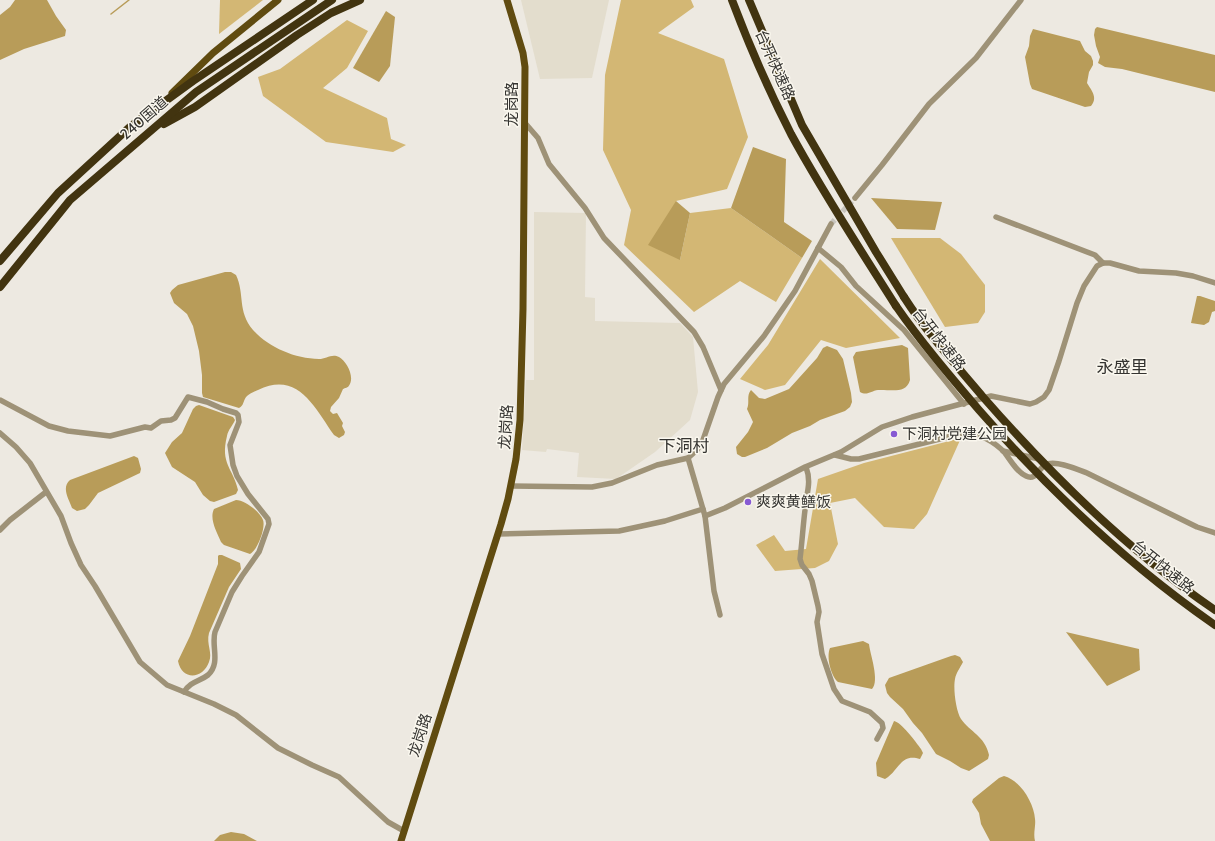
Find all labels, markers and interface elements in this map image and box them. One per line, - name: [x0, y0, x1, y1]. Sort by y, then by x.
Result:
- street label: 台开快速路: [752, 27, 798, 103]
- street label: 龙岗路: [503, 81, 521, 127]
- street label: 240国道: [117, 93, 171, 143]
- street label: 台开快速路: [909, 304, 969, 374]
- district label: 永盛里: [1097, 357, 1148, 377]
- street label: 龙岗路: [495, 404, 517, 450]
- place label: 下洞村党建公园: [902, 425, 1007, 443]
- marker: 下洞村党建公园: [889, 429, 899, 439]
- district label: 下洞村: [659, 436, 710, 456]
- place label: 爽爽黄鳝饭: [756, 493, 831, 511]
- marker: 爽爽黄鳝饭: [743, 497, 753, 507]
- street label: 台开快速路: [1128, 536, 1198, 598]
- street label: 龙岗路: [404, 711, 436, 759]

